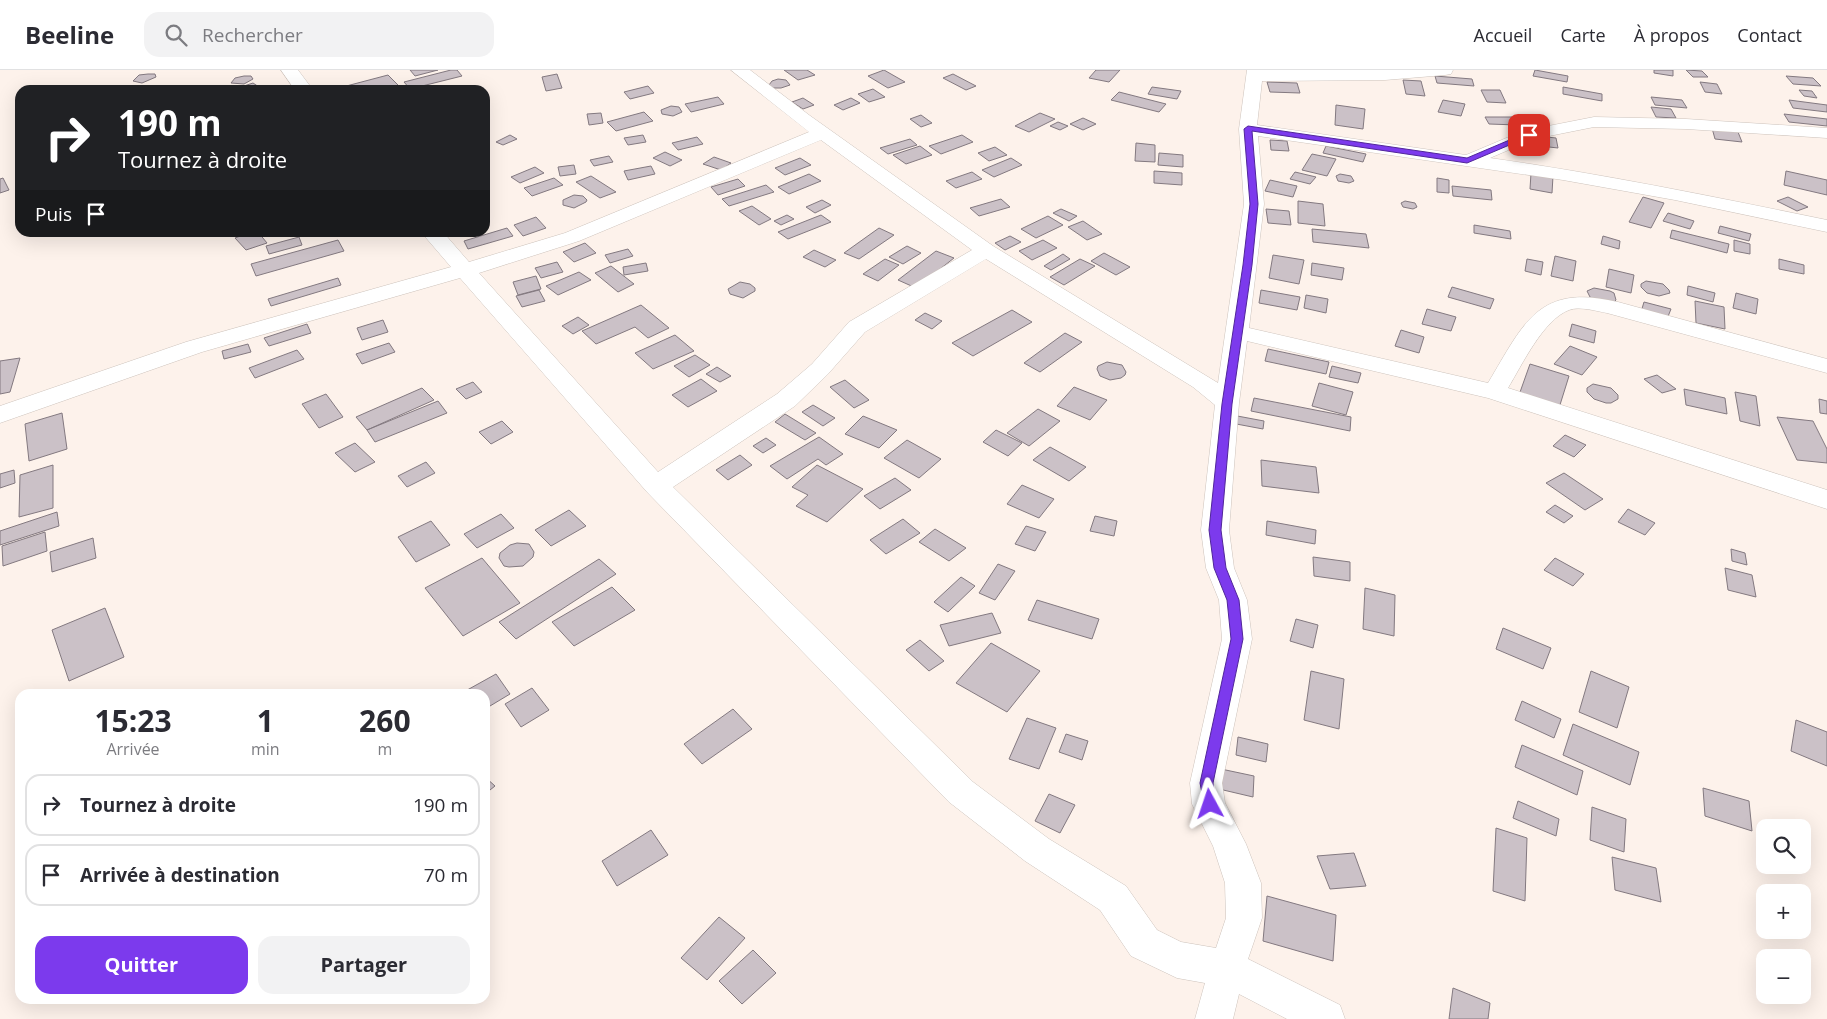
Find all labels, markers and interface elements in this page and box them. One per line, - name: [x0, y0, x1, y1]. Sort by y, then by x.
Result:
- search box: [144, 12, 494, 57]
- text: Beeline: [25, 18, 114, 51]
- icon: search: [162, 21, 190, 49]
- text: Rechercher: [202, 22, 303, 48]
- text: Accueil: [1474, 23, 1532, 47]
- text: Carte: [1560, 23, 1606, 47]
- text: À propos: [1634, 23, 1709, 47]
- text: Contact: [1737, 23, 1802, 47]
- text: 190 m: [118, 99, 222, 146]
- icon: right: [35, 105, 100, 170]
- pin: [1508, 114, 1550, 156]
- icon: arrive: [1515, 121, 1543, 149]
- text: Tournez à droite: [118, 144, 287, 174]
- icon: arrive: [82, 200, 110, 228]
- text: Puis: [35, 201, 72, 227]
- text: 15:23: [94, 700, 172, 741]
- text: 1: [257, 700, 274, 741]
- text: 260: [359, 700, 411, 741]
- text: Arrivée: [106, 738, 160, 760]
- text: min: [251, 738, 280, 760]
- text: m: [377, 738, 392, 760]
- position arrow: [1183, 777, 1235, 829]
- icon: right: [37, 791, 65, 819]
- text: Tournez à droite: [80, 792, 236, 818]
- text: 190 m: [413, 792, 468, 818]
- map controls: [1756, 819, 1811, 1004]
- button: search: [1756, 819, 1811, 874]
- icon: arrive: [37, 861, 65, 889]
- text: Arrivée à destination: [80, 862, 280, 888]
- text: 70 m: [424, 862, 468, 888]
- button: +: [1756, 884, 1811, 939]
- button: Quitter: [35, 936, 248, 994]
- button: Partager: [258, 936, 470, 994]
- button: −: [1756, 949, 1811, 1004]

